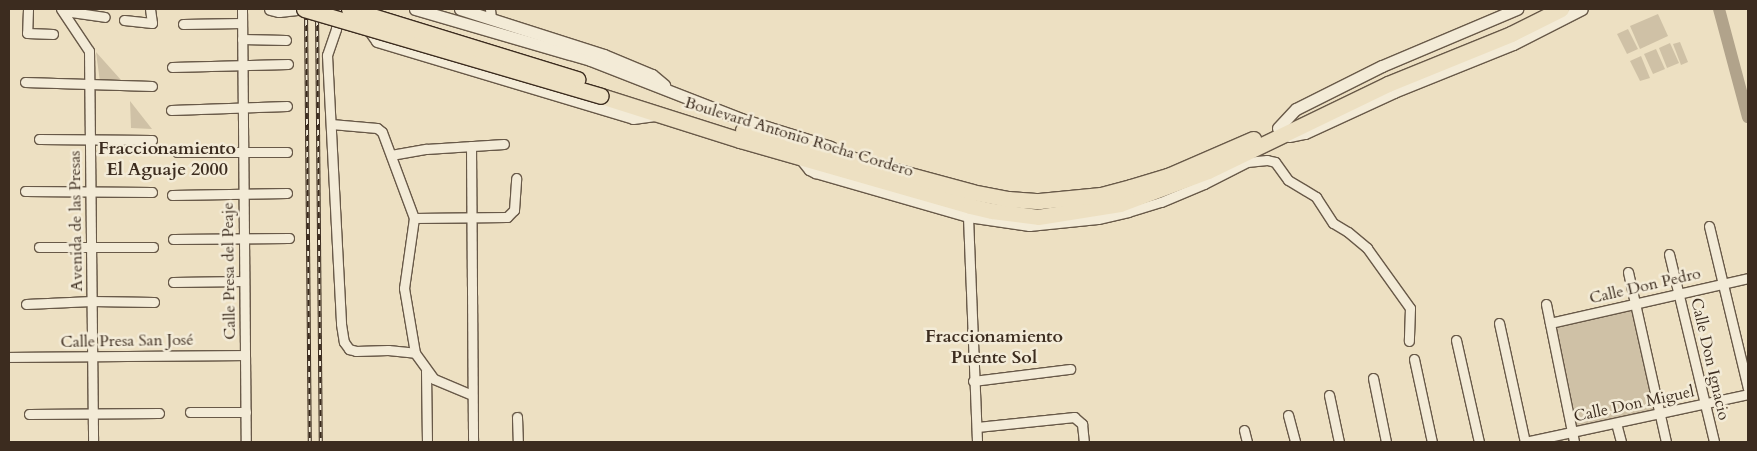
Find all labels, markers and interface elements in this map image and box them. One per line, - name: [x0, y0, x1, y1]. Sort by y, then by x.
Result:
- street label: Boulevard Antonio Rocha Cordero: [682, 93, 916, 181]
- district label: Fraccionamiento El Aguaje 2000: [98, 139, 236, 182]
- street label: Avenida de las Presas: [65, 150, 87, 292]
- street label: Calle Presa del Peaje: [218, 202, 240, 340]
- street label: Calle Don Pedro: [1587, 264, 1703, 308]
- street label: Calle Don Ignacio: [1687, 296, 1733, 422]
- district label: Fraccionamiento Puente Sol: [925, 327, 1063, 369]
- street label: Calle Presa San José: [60, 330, 194, 352]
- street label: Calle Don Miguel: [1572, 382, 1696, 426]

